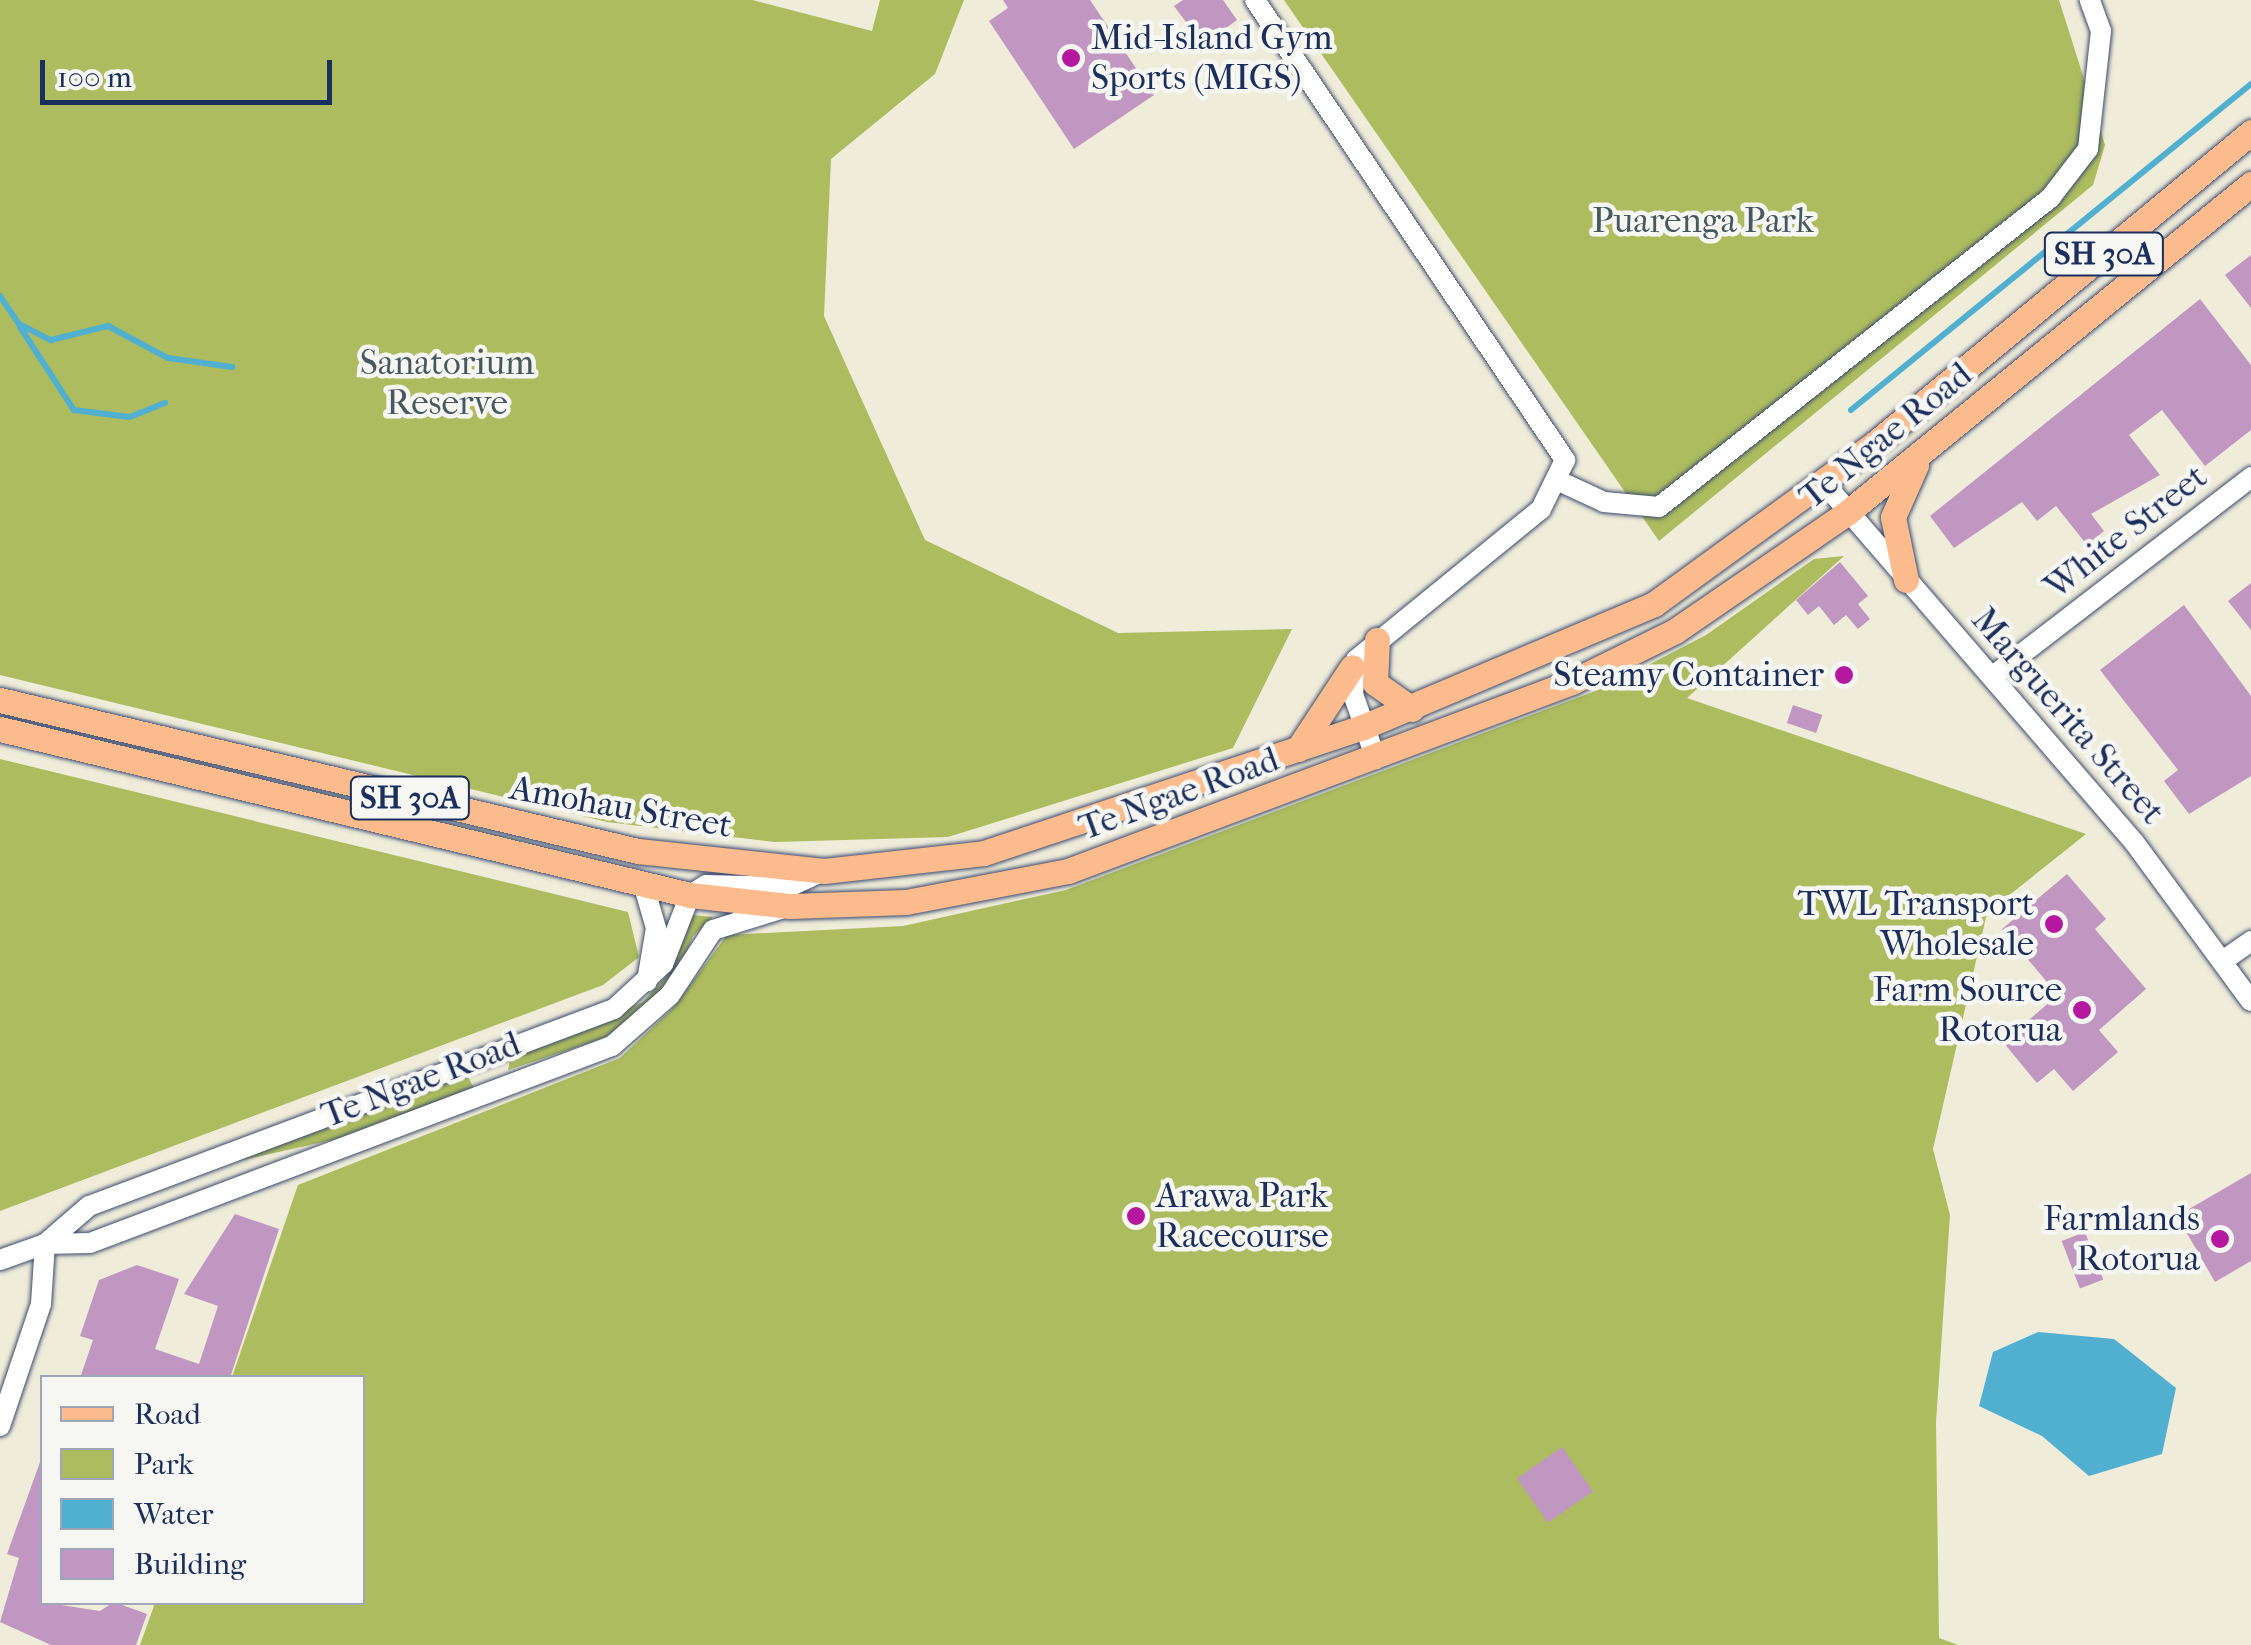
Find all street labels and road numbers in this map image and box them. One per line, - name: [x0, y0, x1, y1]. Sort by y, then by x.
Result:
- road number: SH 30A: [2042, 227, 2166, 281]
- street label: Te Ngae Road: [1792, 354, 1980, 518]
- street label: White Street: [2037, 456, 2215, 608]
- street label: Marguerita Street: [1963, 599, 2173, 833]
- street label: Te Ngae Road: [1074, 739, 1284, 849]
- street label: Amohau Street: [507, 767, 735, 847]
- road number: SH 30A: [348, 771, 472, 825]
- street label: Te Ngae Road: [316, 1023, 526, 1137]

